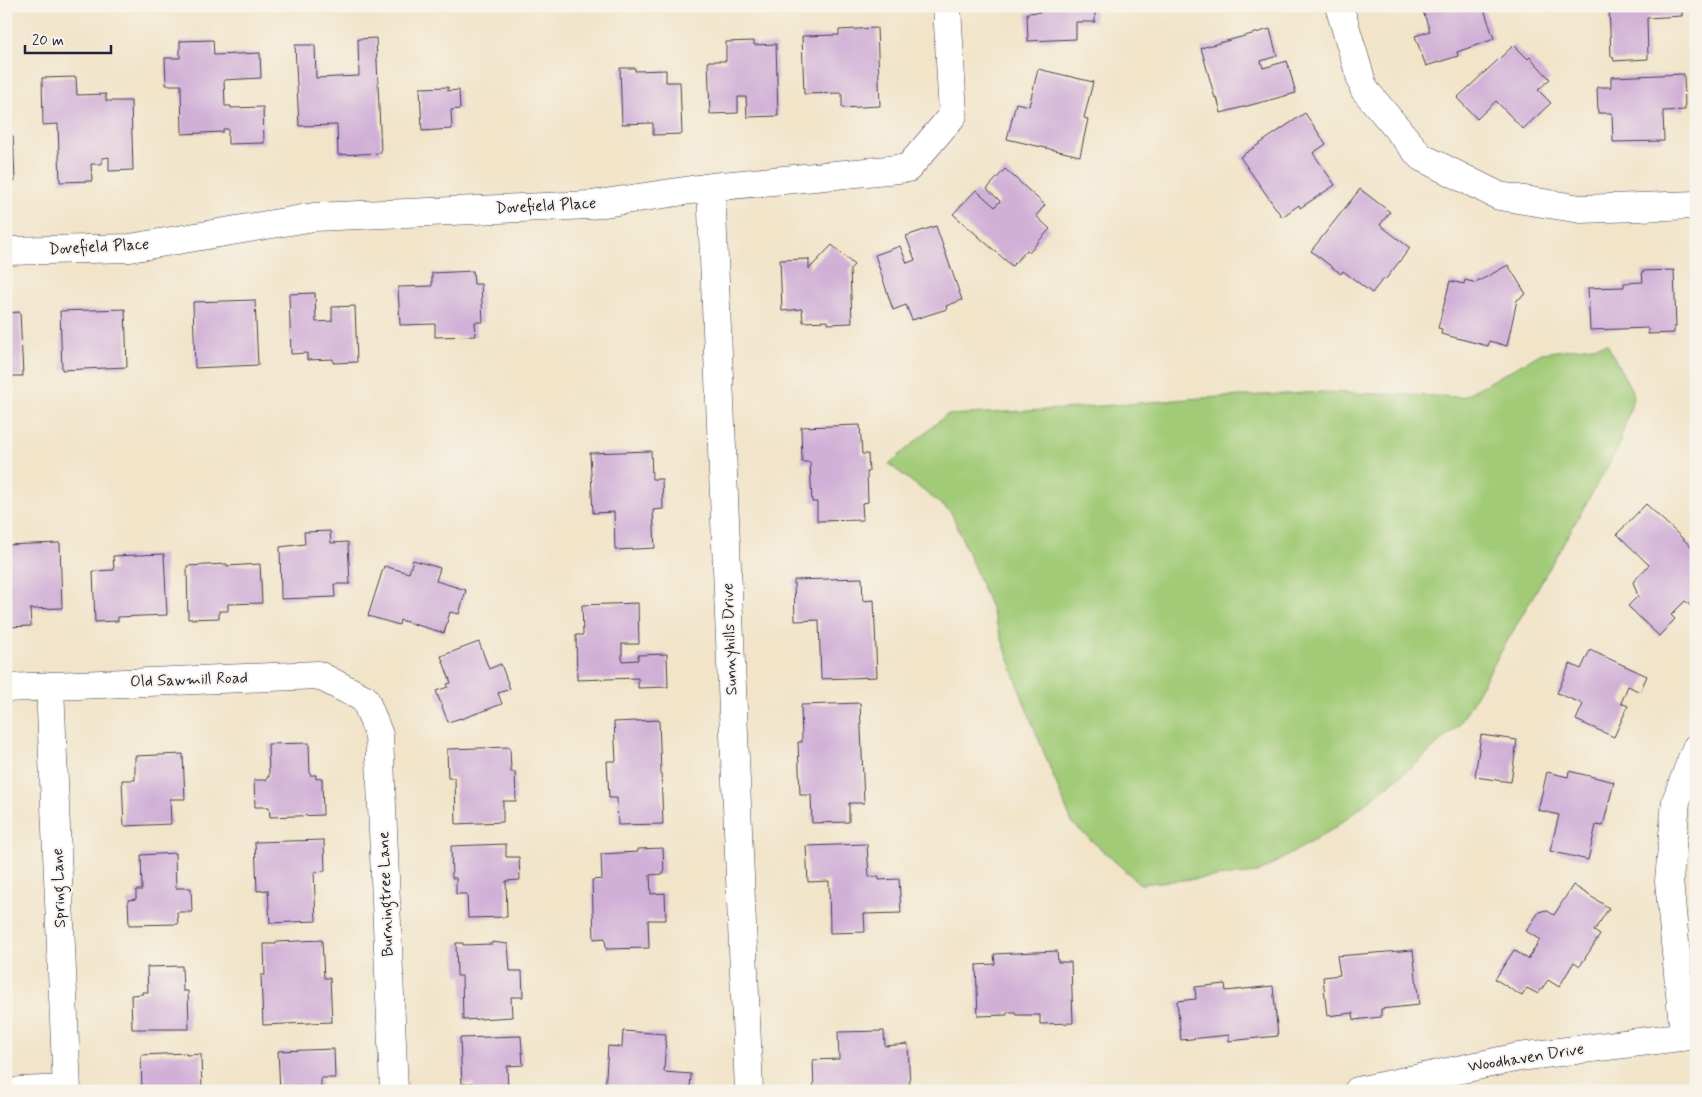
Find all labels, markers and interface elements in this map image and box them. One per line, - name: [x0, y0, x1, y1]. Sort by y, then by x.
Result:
- scale bar: [25, 22, 111, 54]
- text: 20 m: [32, 31, 64, 51]
- street label: Dovefield Place: [495, 193, 597, 219]
- street label: Dovefield Place: [48, 234, 150, 260]
- street label: Sunnyhills Drive: [718, 583, 742, 695]
- street label: Old Sawmill Road: [130, 667, 248, 693]
- street label: Burningtree Lane: [373, 831, 400, 957]
- street label: Spring Lane: [47, 848, 72, 928]
- street label: Woodhaven Drive: [1467, 1038, 1585, 1078]

